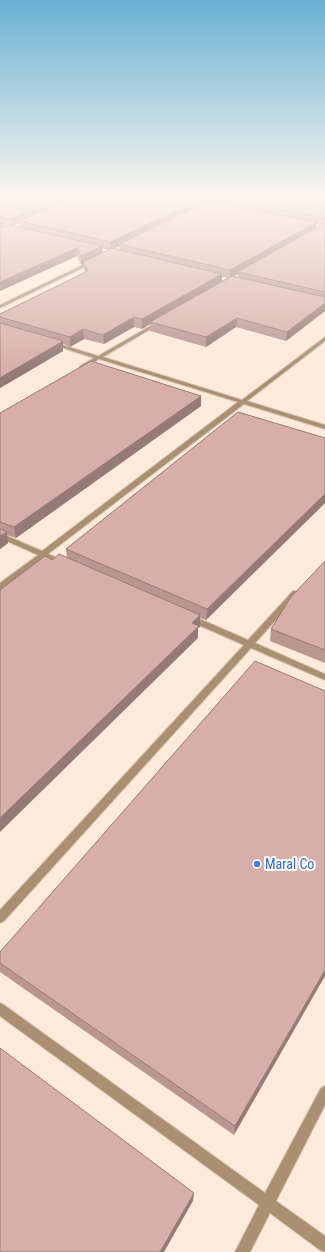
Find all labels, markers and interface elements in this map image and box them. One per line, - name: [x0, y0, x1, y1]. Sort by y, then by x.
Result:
- place label: Maral Co: [265, 856, 314, 872]
- marker: Maral Co: [252, 859, 262, 869]

